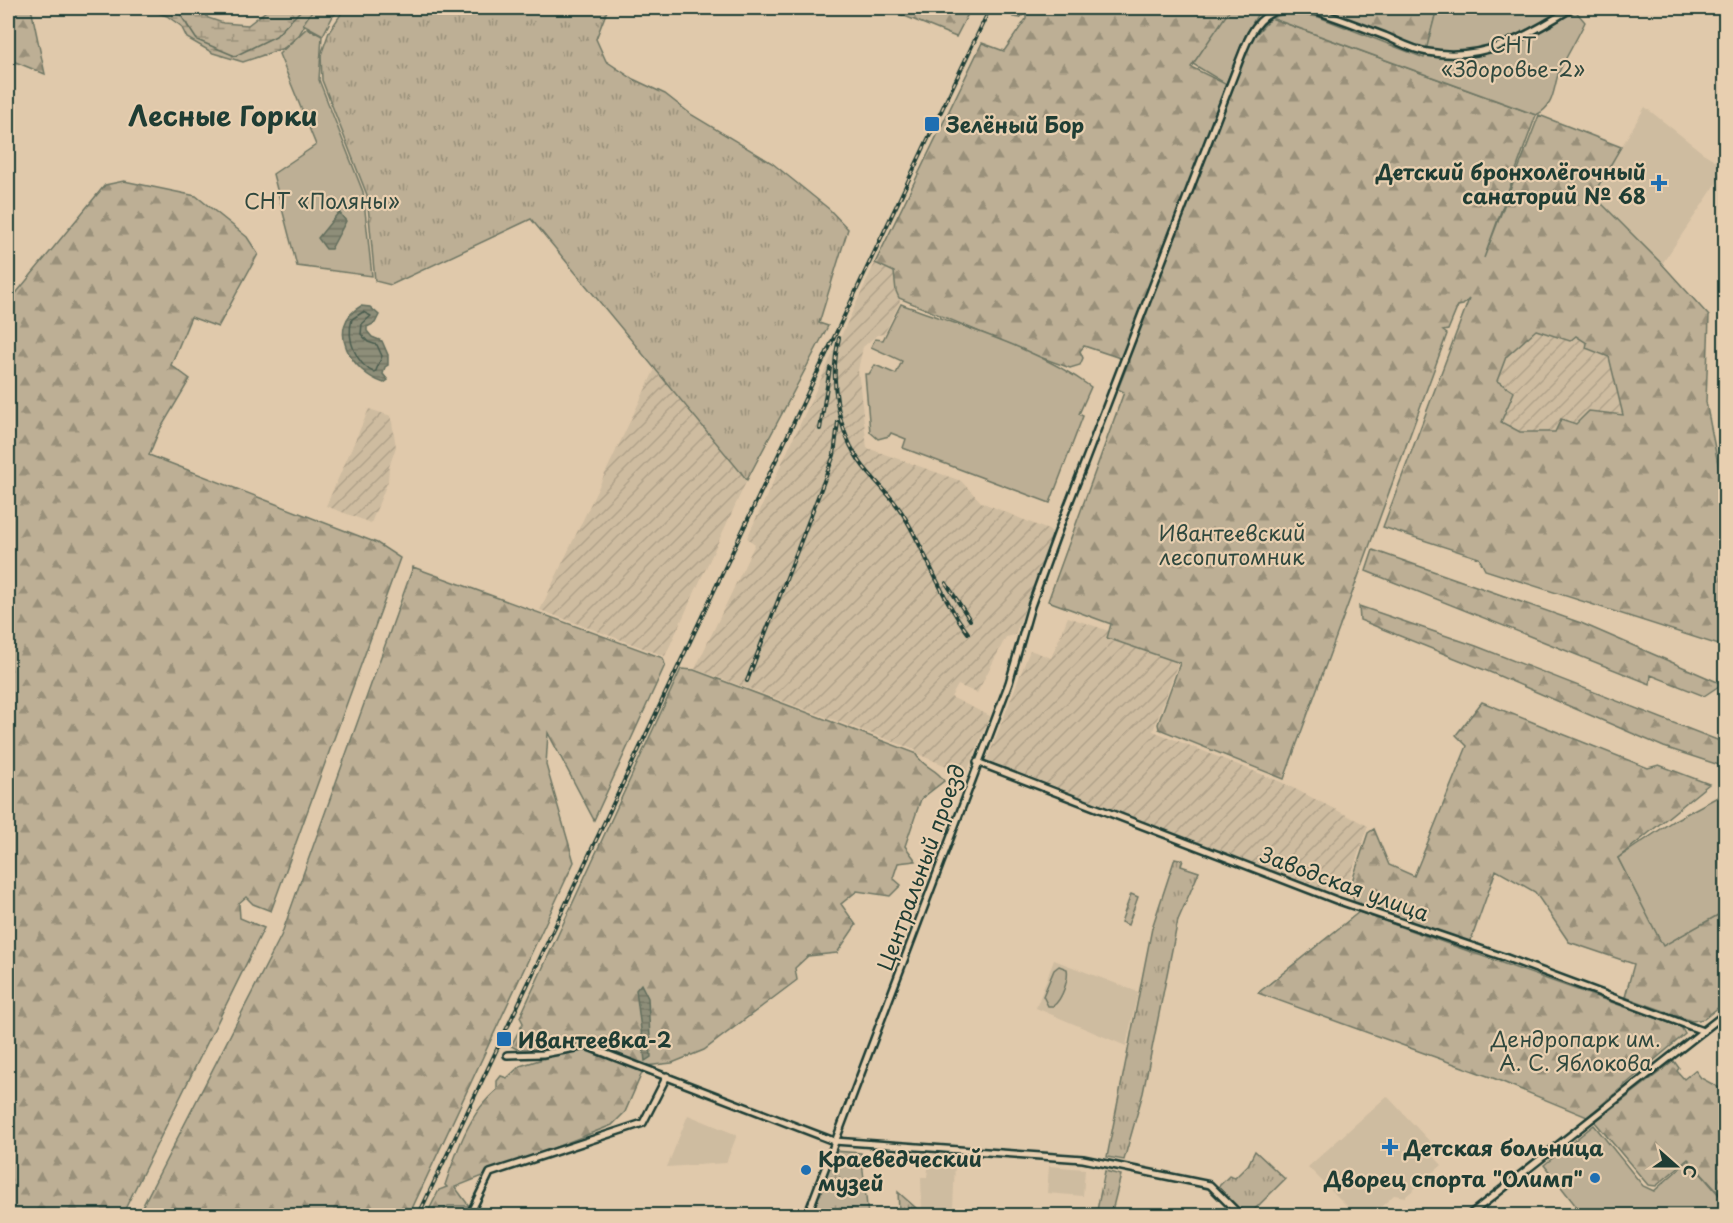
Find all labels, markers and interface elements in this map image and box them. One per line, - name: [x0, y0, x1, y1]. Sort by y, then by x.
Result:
- park label: СНТ «Здоровье-2»: [1441, 28, 1585, 84]
- district label: Лесные Горки: [128, 94, 318, 135]
- place label: Зелёный Бор: [945, 108, 1084, 140]
- marker: Зелёный Бор: [923, 115, 941, 133]
- place label: Детский бронхолёгочный санаторий № 68: [1375, 155, 1646, 211]
- marker: Детский бронхолёгочный санаторий № 68: [1650, 174, 1668, 192]
- park label: СНТ «Поляны»: [244, 184, 400, 216]
- park label: Ивантеевский лесопитомник: [1158, 516, 1305, 572]
- street label: Центральный проезд: [868, 759, 972, 975]
- street label: Заводская улица: [1256, 838, 1435, 929]
- park label: Дендропарк им. А. С. Яблокова: [1490, 1022, 1661, 1078]
- place label: Ивантеевка-2: [518, 1023, 672, 1055]
- marker: Ивантеевка-2: [495, 1030, 513, 1048]
- place label: Детская больница: [1403, 1131, 1604, 1163]
- north arrow: [1646, 1136, 1706, 1196]
- marker: Детская больница: [1381, 1138, 1399, 1156]
- place label: Краеведческий музей: [818, 1142, 982, 1198]
- place label: Дворец спорта "Олимп": [1323, 1162, 1583, 1194]
- text: С: [1678, 1162, 1704, 1182]
- marker: Краеведческий музей: [799, 1163, 813, 1177]
- marker: Дворец спорта "Олимп": [1588, 1171, 1602, 1185]

